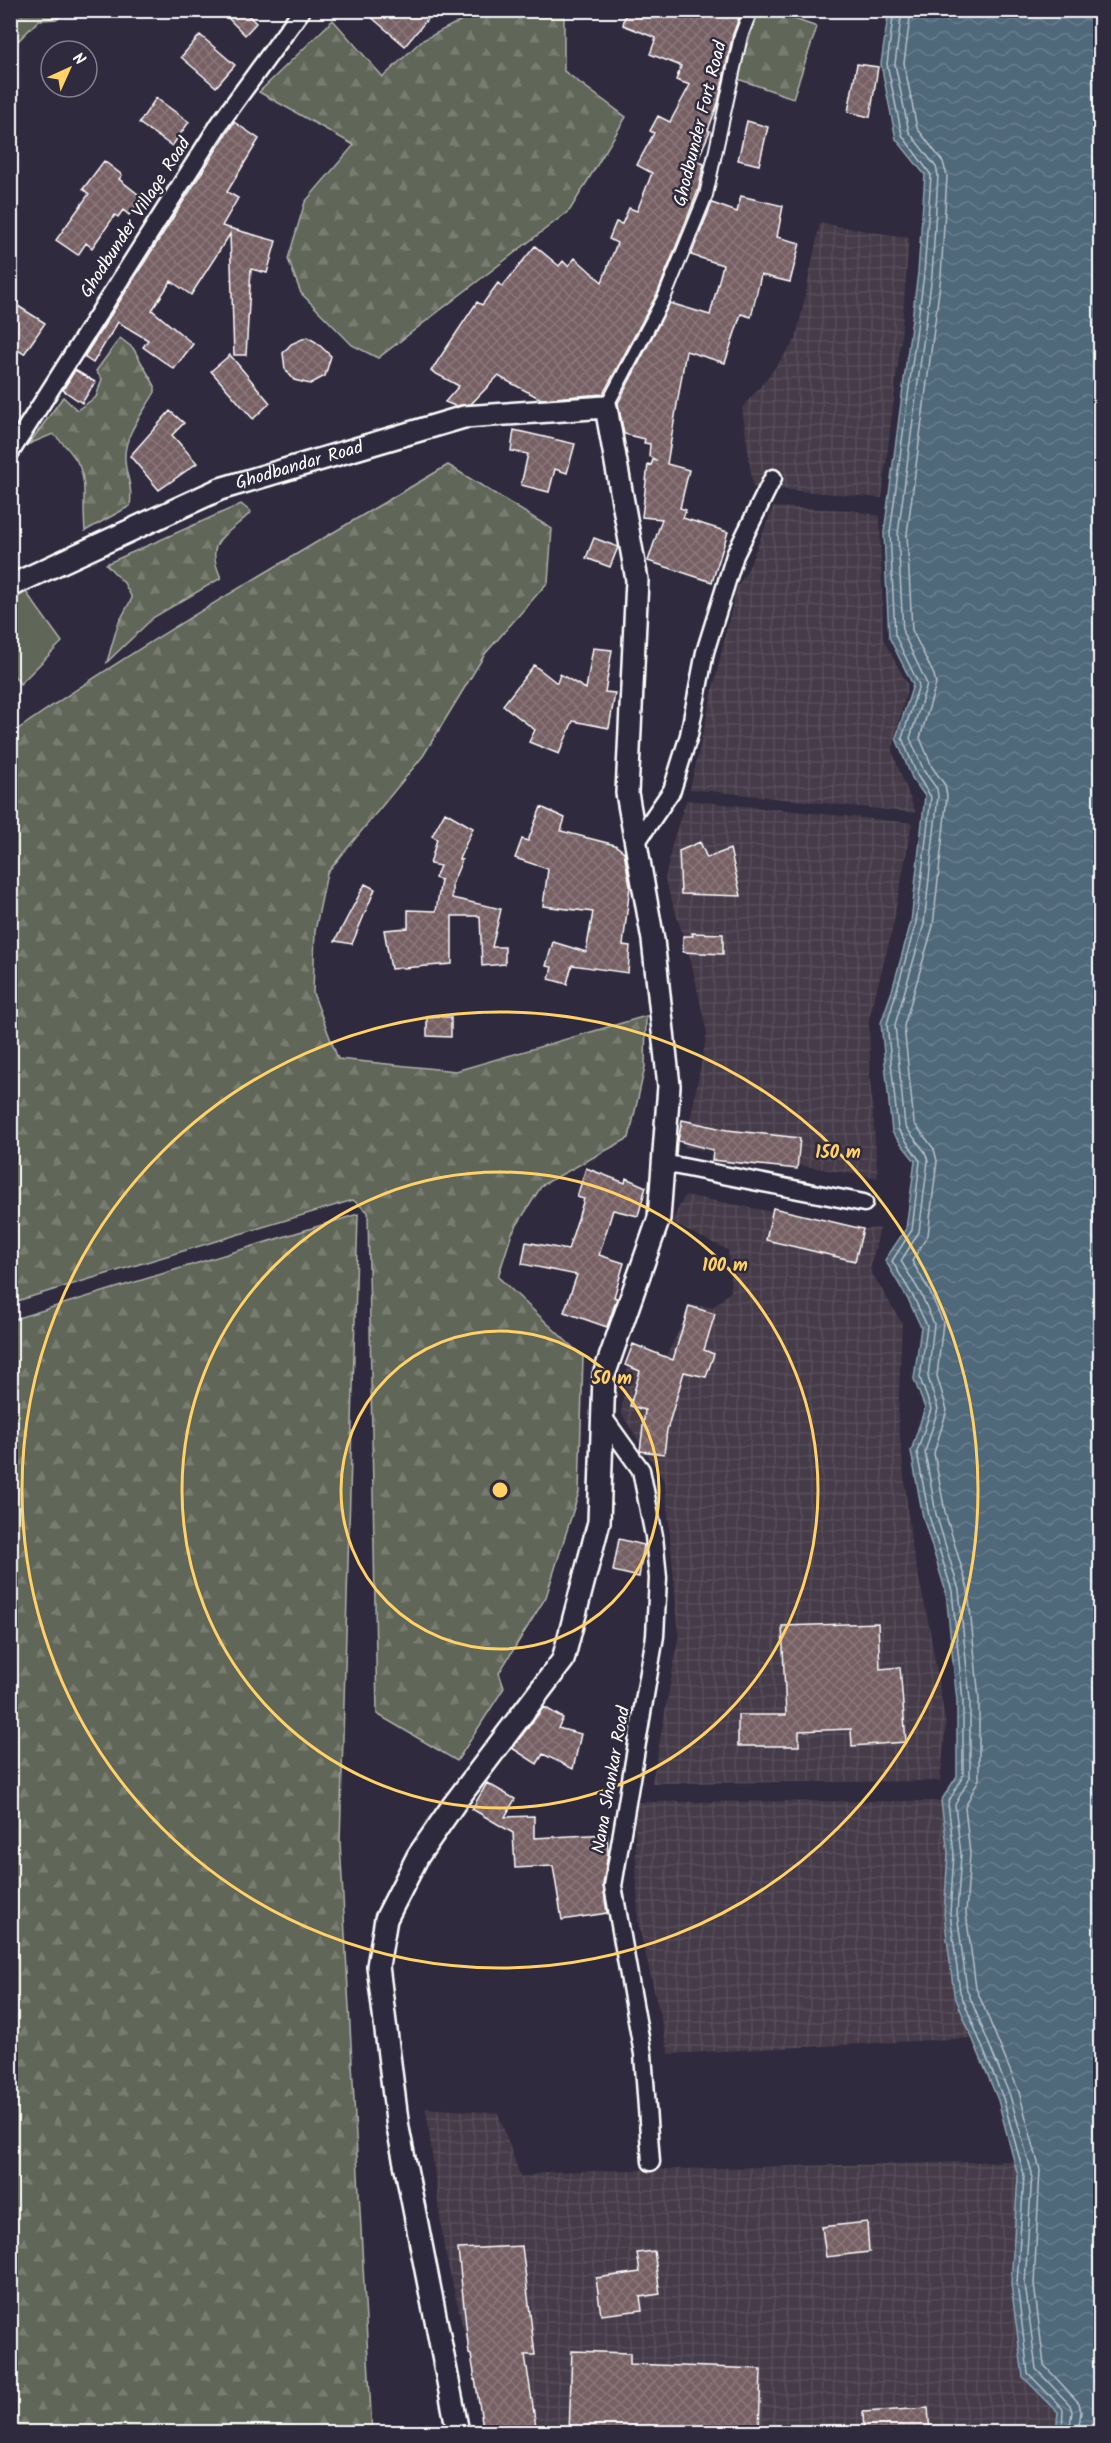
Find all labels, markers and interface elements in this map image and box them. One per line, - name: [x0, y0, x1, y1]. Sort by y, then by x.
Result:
- street label: Ghodbunder Fort Road: [666, 37, 736, 210]
- north arrow: [39, 39, 99, 99]
- text: N: [66, 47, 91, 72]
- street label: Ghodbunder Village Road: [73, 131, 200, 304]
- street label: Ghodbandar Road: [232, 433, 368, 498]
- text: 150 m: [815, 1139, 861, 1168]
- text: 100 m: [702, 1252, 748, 1281]
- text: 50 m: [591, 1365, 632, 1394]
- centre of rings: [490, 1480, 510, 1500]
- street label: Nana Shankar Road: [585, 1703, 639, 1856]

